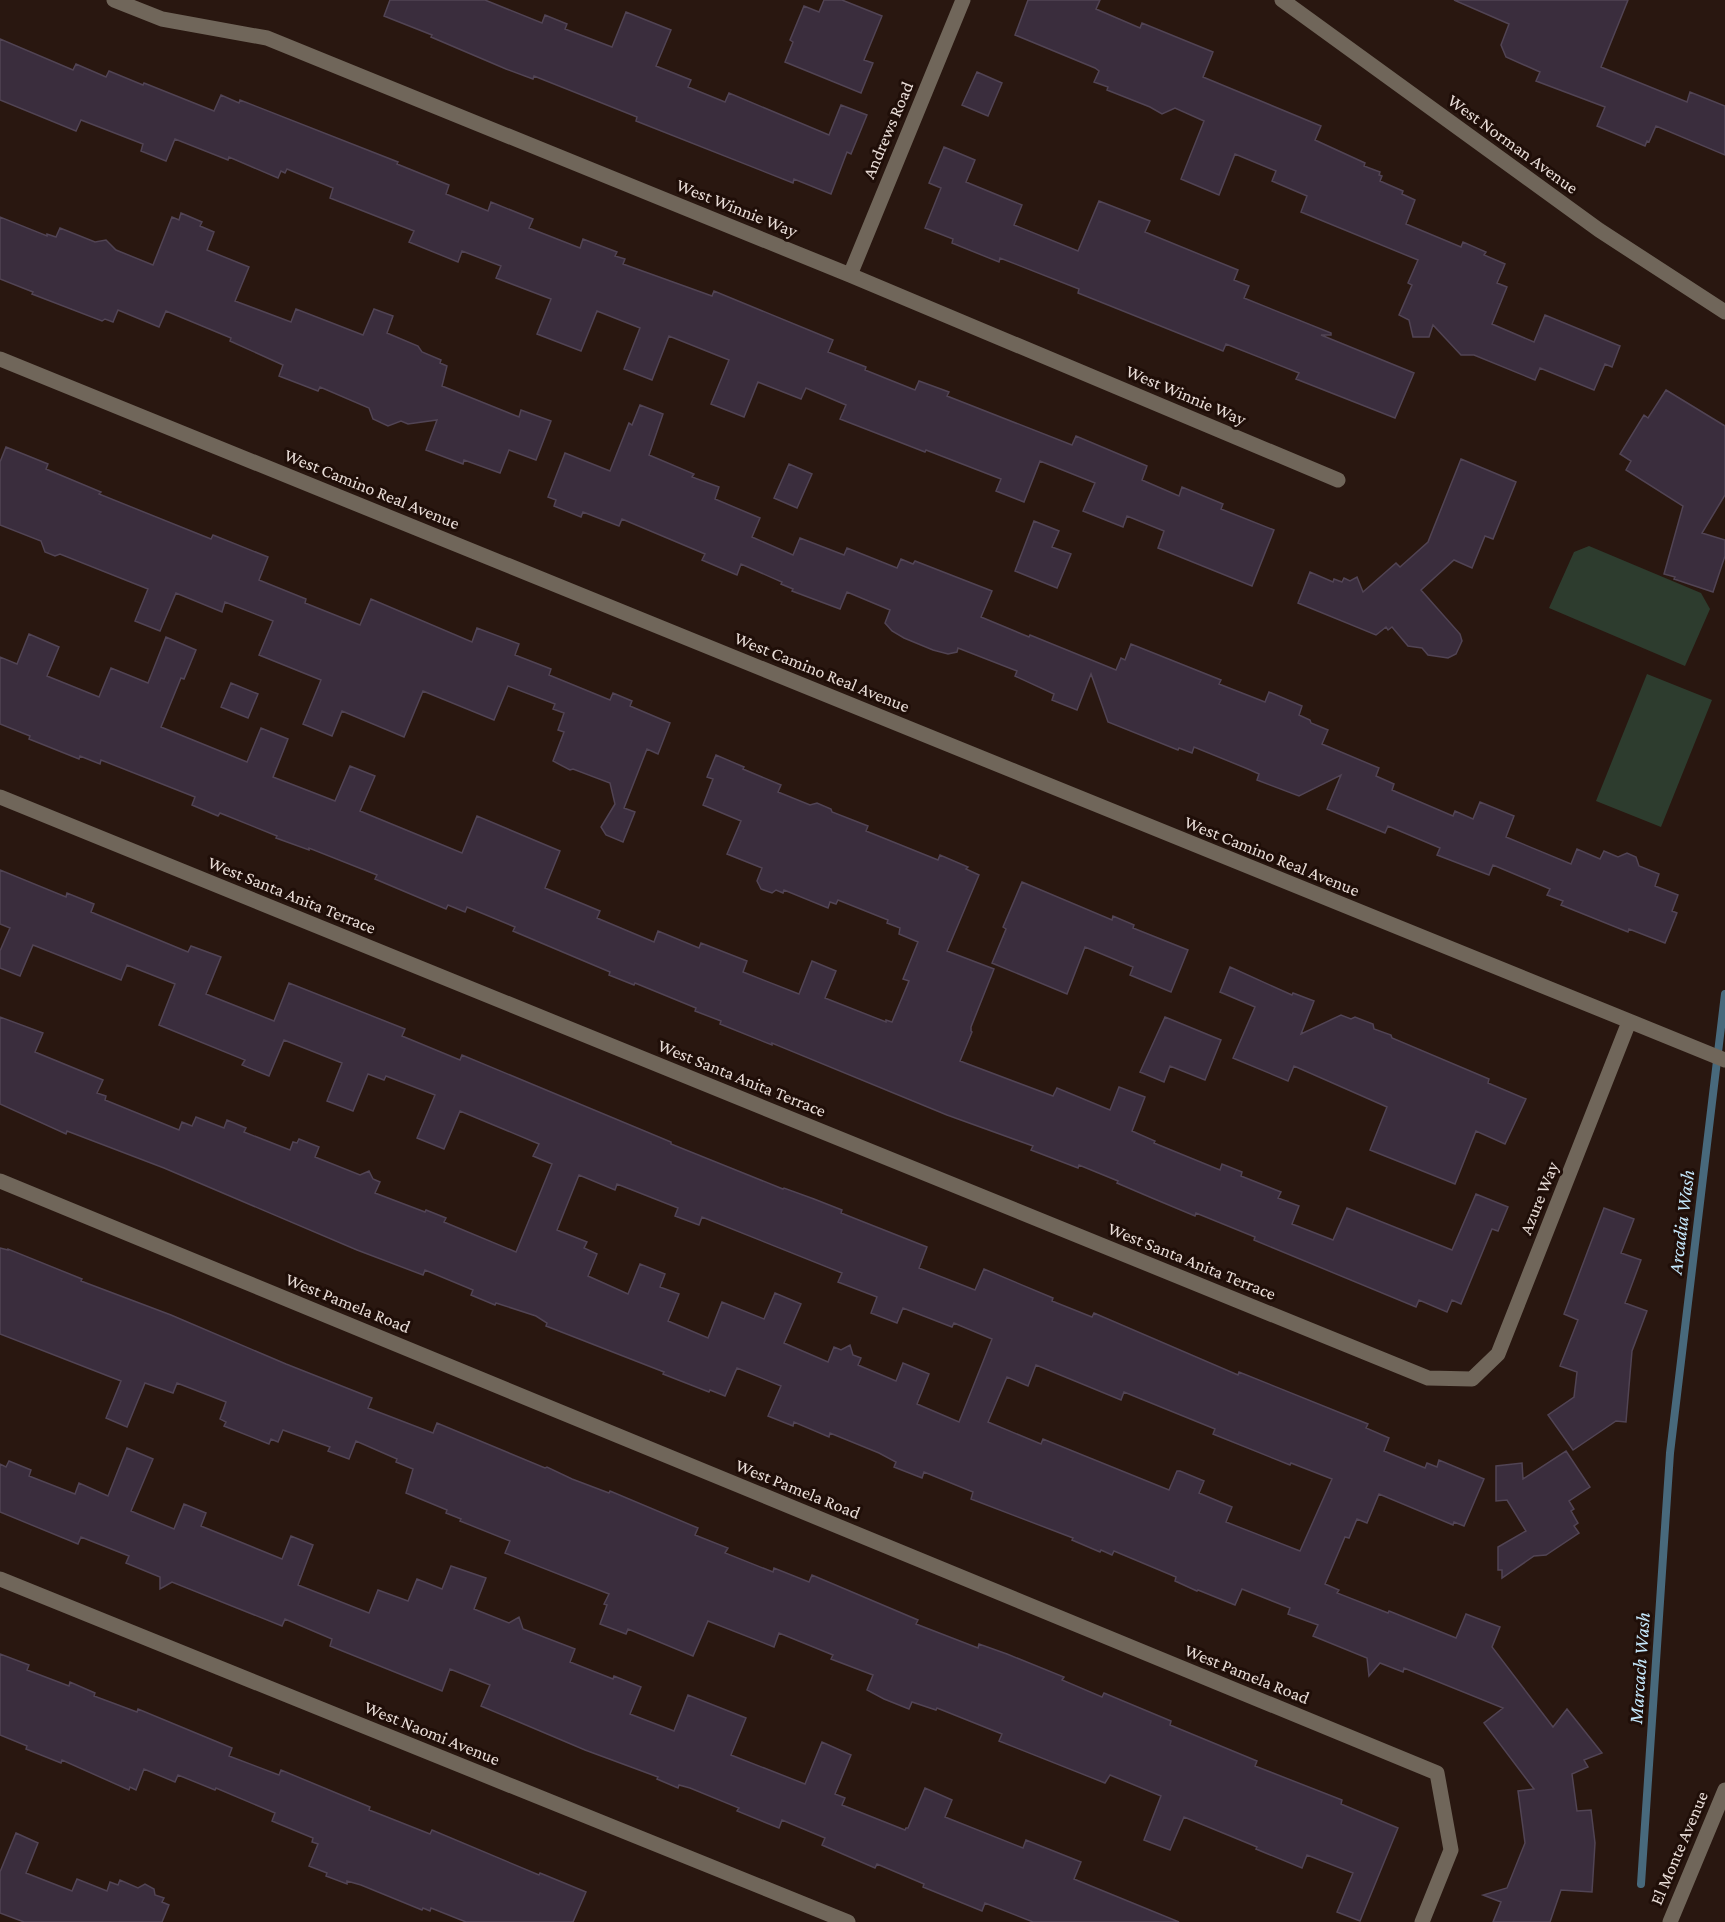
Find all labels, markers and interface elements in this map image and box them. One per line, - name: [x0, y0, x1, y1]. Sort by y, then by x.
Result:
- street label: Andrews Road: [859, 78, 918, 181]
- street label: West Norman Avenue: [1444, 90, 1582, 198]
- street label: West Winnie Way: [674, 175, 801, 242]
- street label: West Winnie Way: [1123, 361, 1250, 430]
- street label: West Camino Real Avenue: [281, 445, 463, 533]
- street label: West Camino Real Avenue: [731, 628, 913, 716]
- street label: West Camino Real Avenue: [1181, 812, 1363, 900]
- street label: West Santa Anita Terrace: [205, 852, 379, 938]
- street label: West Santa Anita Terrace: [655, 1035, 829, 1121]
- street label: Azure Way: [1515, 1158, 1563, 1237]
- water label: Arcadia Wash: [1664, 1169, 1698, 1276]
- street label: West Santa Anita Terrace: [1105, 1218, 1279, 1304]
- street label: West Pamela Road: [283, 1269, 414, 1337]
- street label: West Pamela Road: [733, 1455, 864, 1523]
- water label: Marcach Wash: [1624, 1611, 1654, 1726]
- street label: West Pamela Road: [1182, 1640, 1313, 1708]
- street label: West Naomi Avenue: [361, 1697, 503, 1769]
- street label: El Monte Avenue: [1646, 1788, 1712, 1908]

